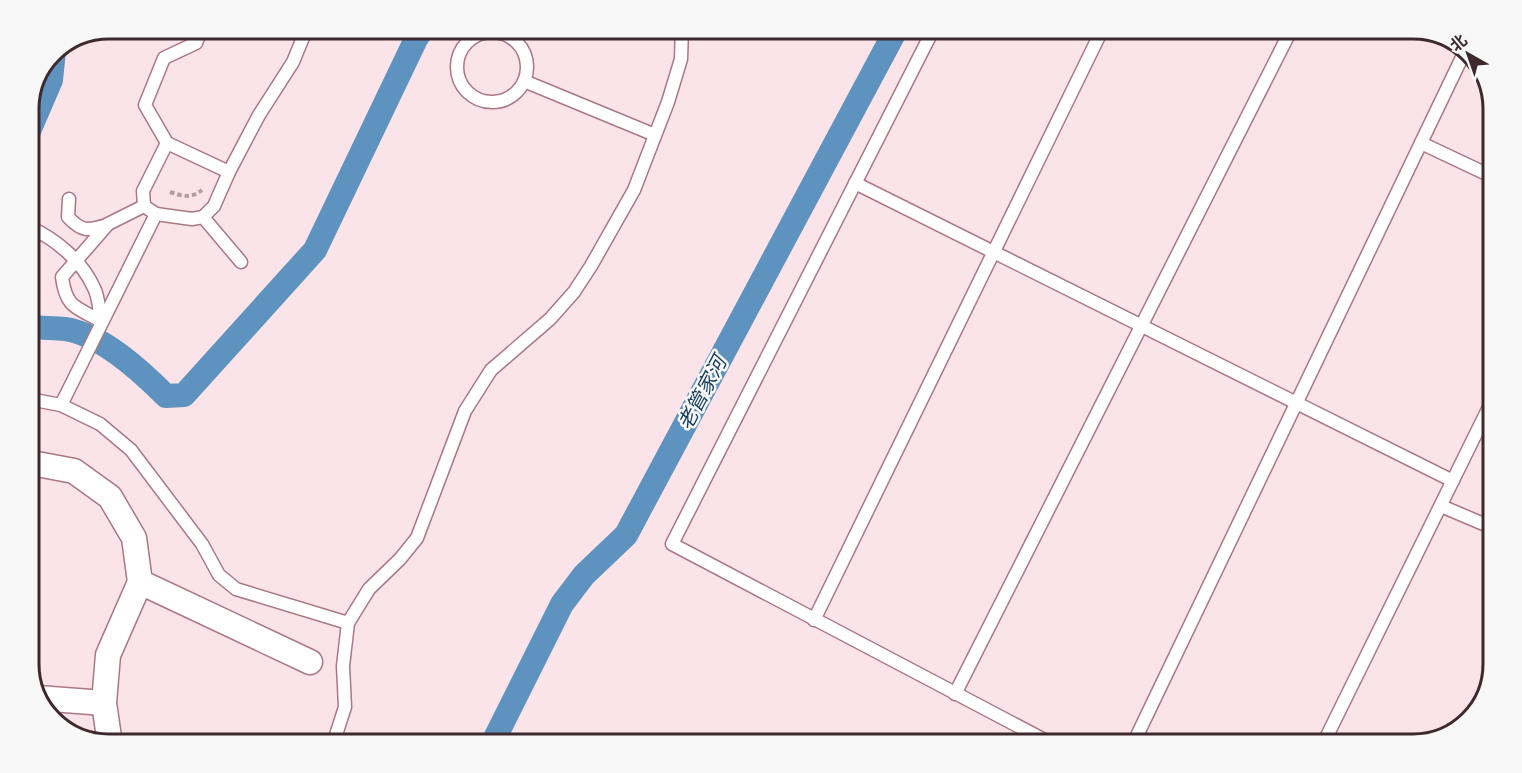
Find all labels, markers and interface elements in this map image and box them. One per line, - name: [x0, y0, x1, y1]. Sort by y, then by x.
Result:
- north arrow: [1438, 24, 1498, 84]
- text: 北: [1446, 30, 1471, 55]
- water label: 老管家河: [673, 349, 733, 434]

